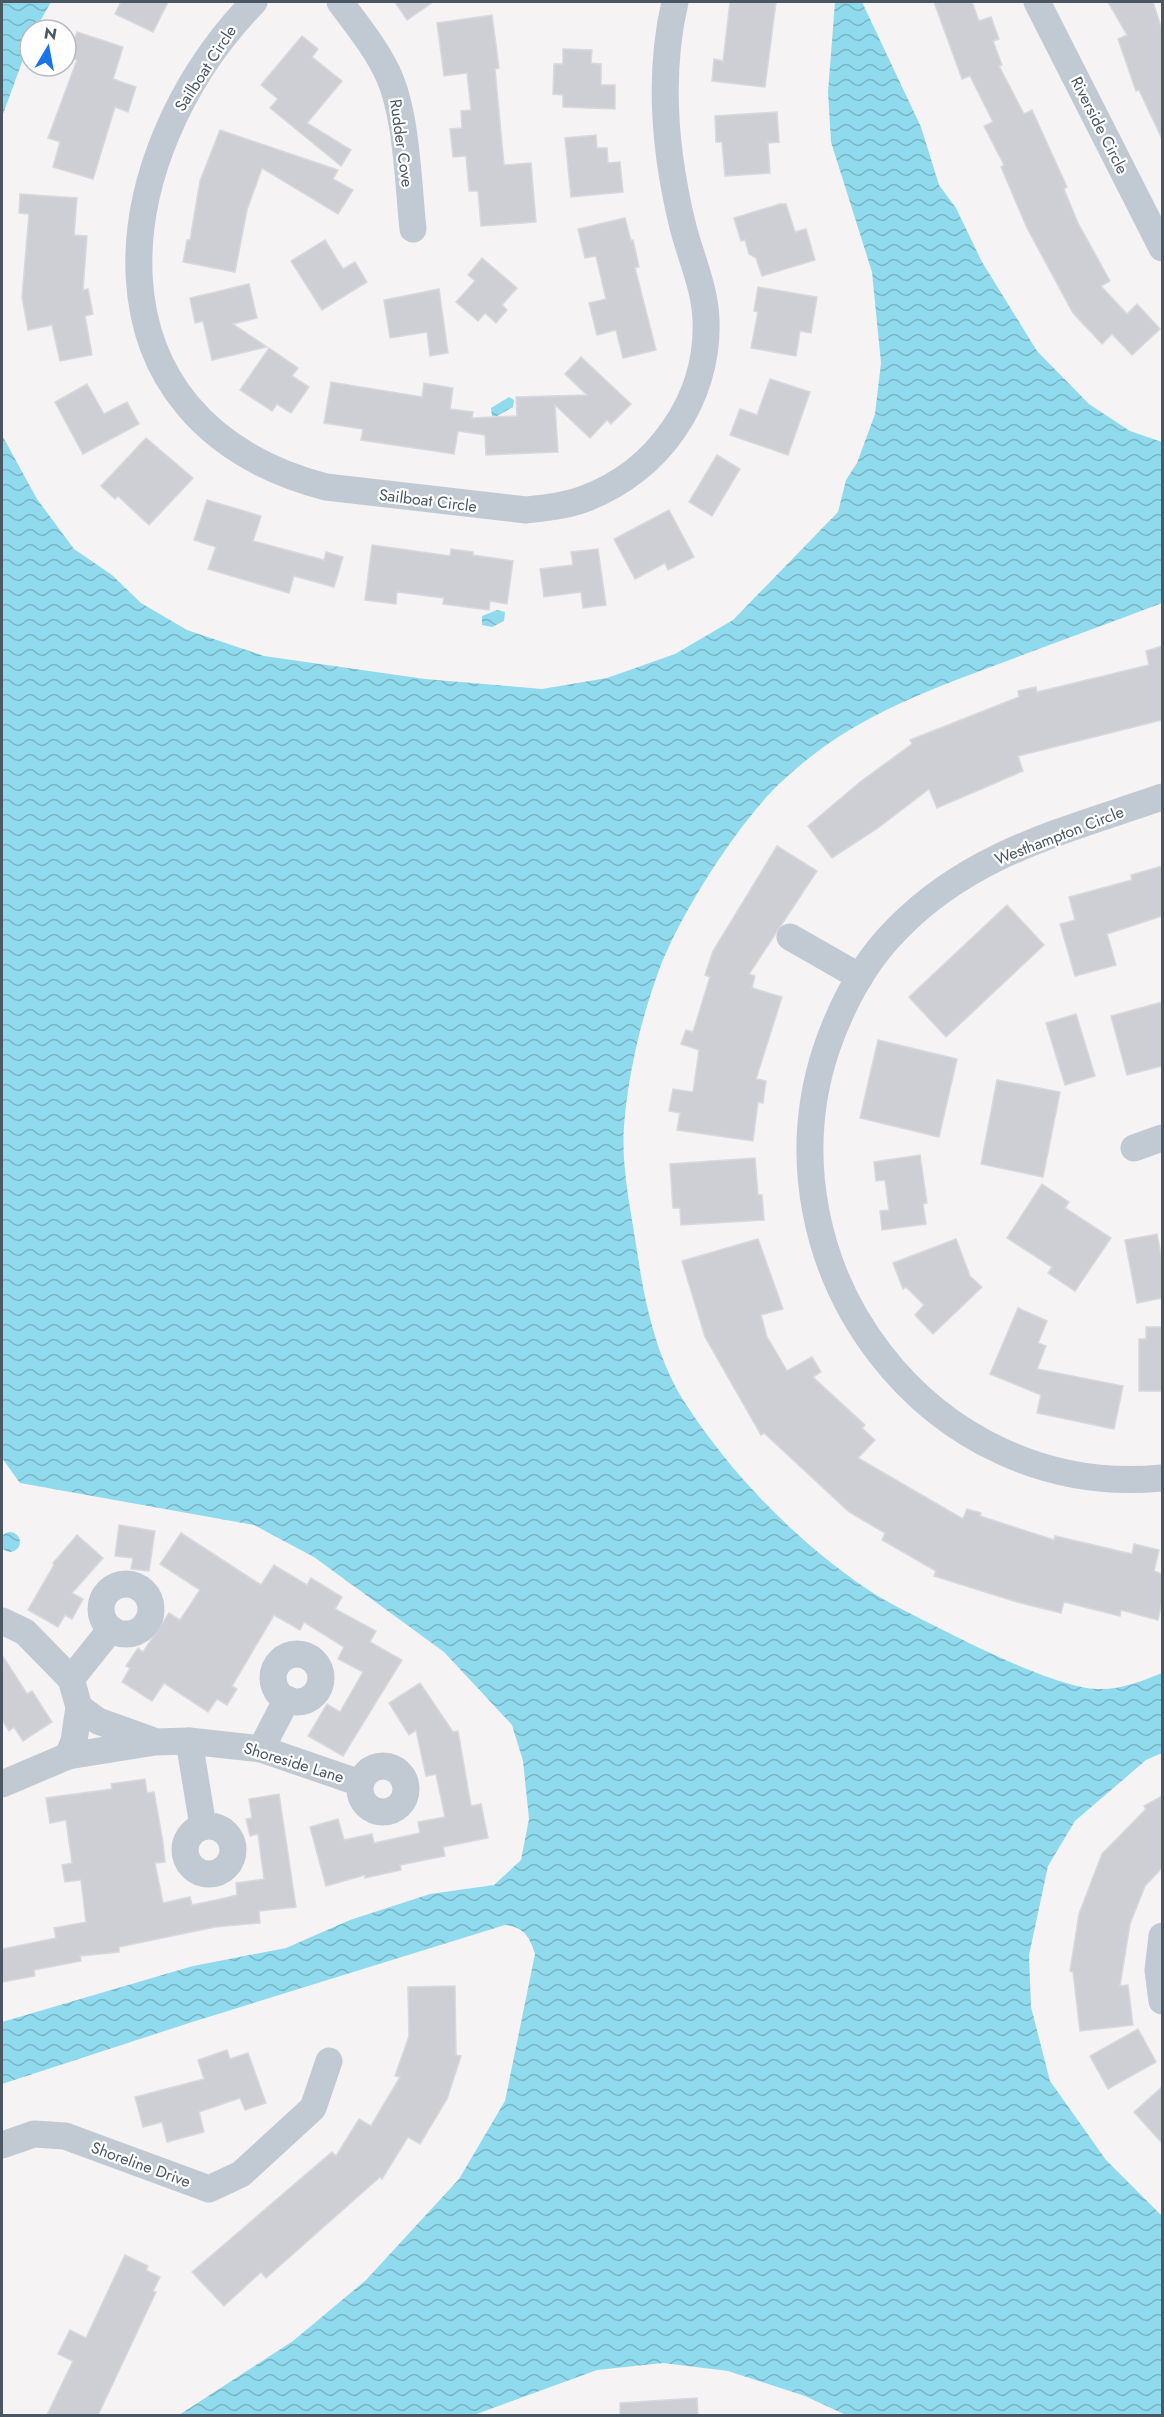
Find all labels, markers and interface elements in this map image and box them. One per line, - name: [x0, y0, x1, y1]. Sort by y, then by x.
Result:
- north arrow: [18, 18, 78, 78]
- text: N: [42, 21, 59, 46]
- street label: Sailboat Circle: [169, 21, 242, 116]
- street label: Riverside Circle: [1065, 73, 1134, 178]
- street label: Rudder Cove: [384, 98, 419, 189]
- street label: Sailboat Circle: [378, 483, 478, 518]
- street label: Westhampton Circle: [991, 800, 1127, 871]
- street label: Shoreside Lane: [241, 1736, 347, 1789]
- street label: Shoreline Drive: [88, 2136, 194, 2193]

